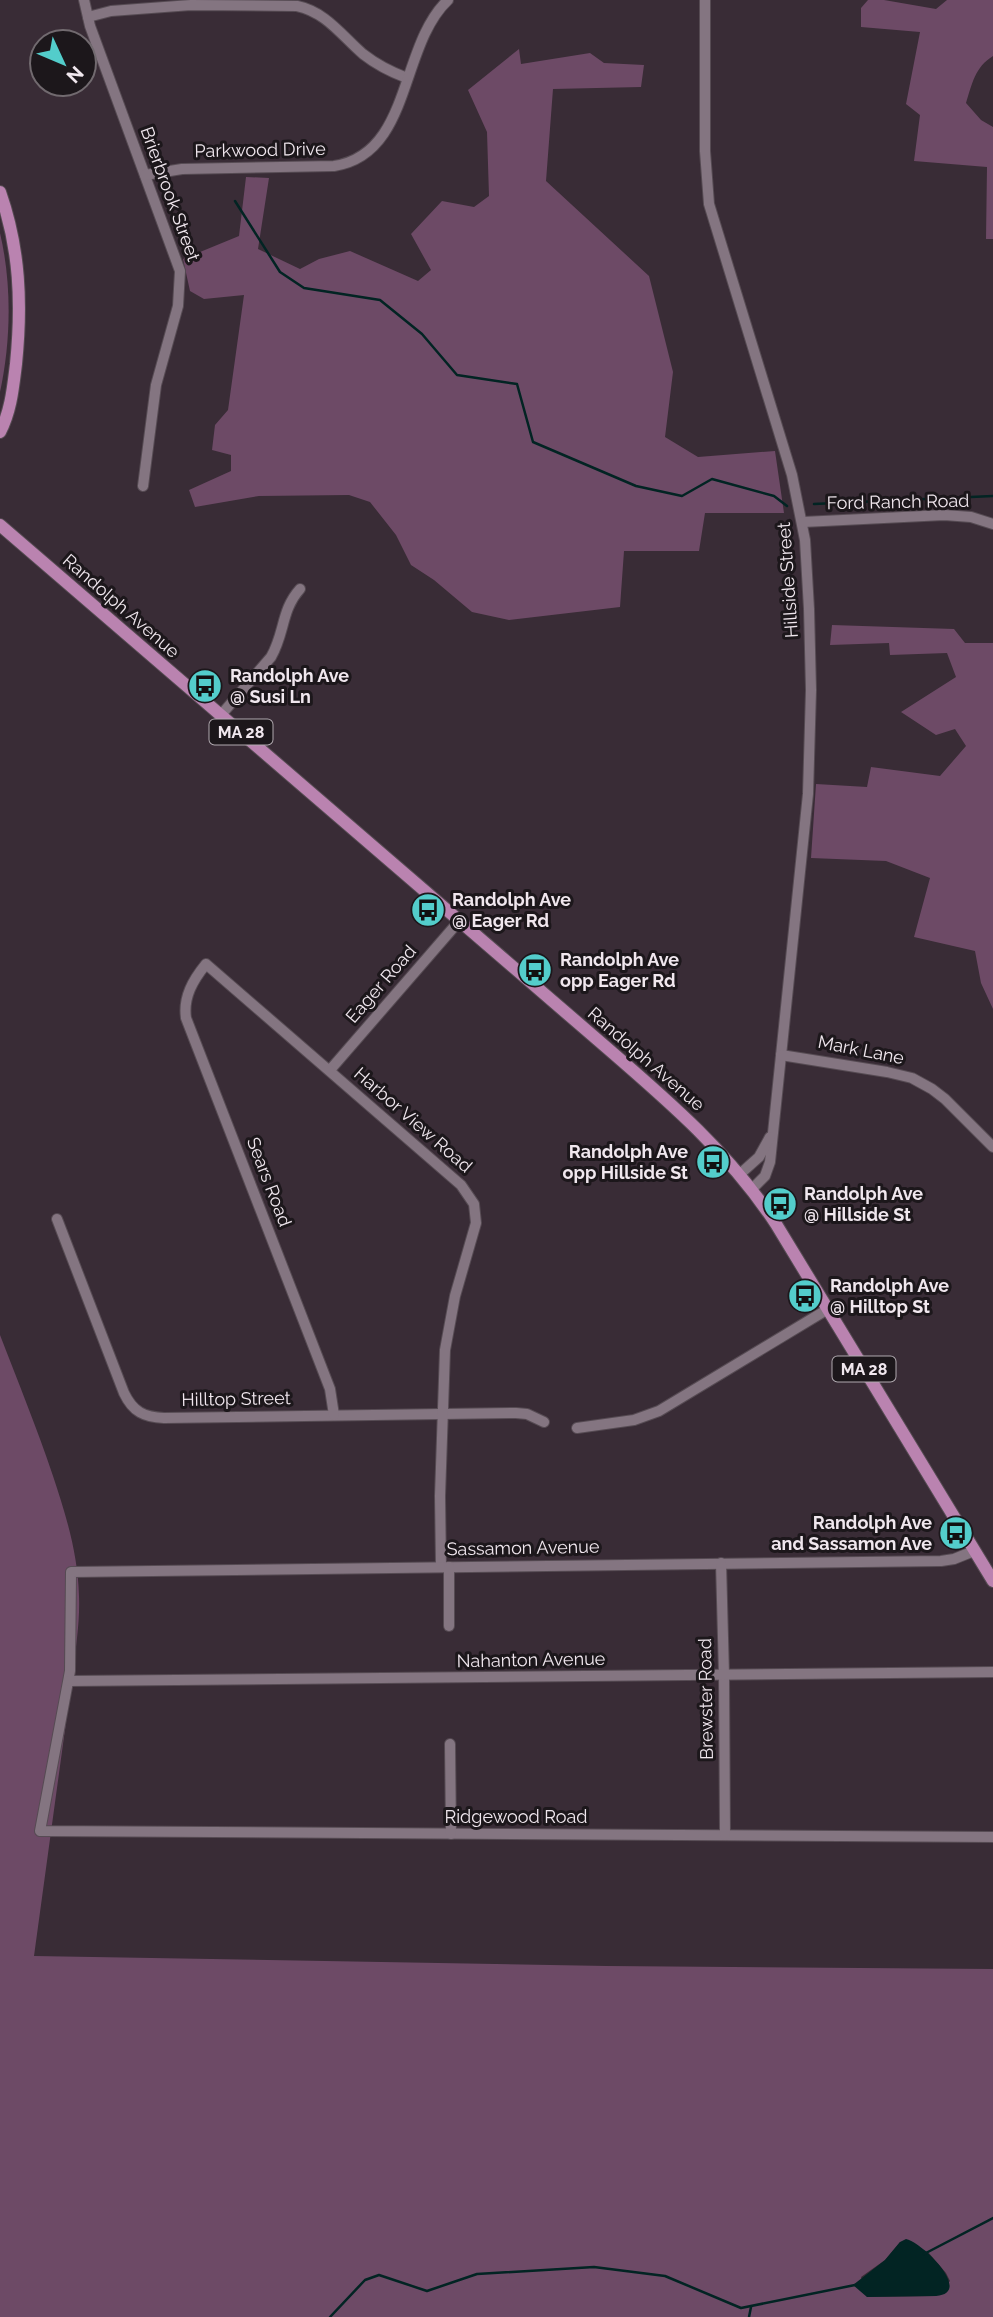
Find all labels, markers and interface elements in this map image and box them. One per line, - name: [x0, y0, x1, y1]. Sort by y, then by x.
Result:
- north arrow: [28, 28, 98, 98]
- text: N: [62, 62, 88, 88]
- street label: Brierbrook Street: [136, 124, 205, 264]
- street label: Parkwood Drive: [194, 138, 326, 161]
- street label: Ford Ranch Road: [826, 490, 969, 513]
- street label: Hillside Street: [773, 522, 802, 639]
- street label: Randolph Avenue: [59, 549, 184, 662]
- place label: Randolph Ave @ Susi Ln: [230, 665, 349, 707]
- bus stop icon: Randolph Ave @ Susi Ln: [186, 667, 224, 705]
- road number: MA 28: [210, 720, 272, 744]
- place label: Randolph Ave @ Eager Rd: [452, 889, 571, 931]
- bus stop icon: Randolph Ave @ Eager Rd: [409, 891, 447, 929]
- street label: Eager Road: [341, 941, 420, 1027]
- place label: Randolph Ave opp Eager Rd: [560, 949, 679, 991]
- bus stop icon: Randolph Ave opp Eager Rd: [516, 951, 554, 989]
- street label: Randolph Avenue: [584, 1002, 709, 1115]
- street label: Mark Lane: [816, 1031, 906, 1068]
- street label: Harbor View Road: [350, 1063, 477, 1177]
- street label: Sears Road: [243, 1134, 296, 1229]
- place label: Randolph Ave opp Hillside St: [563, 1141, 688, 1183]
- bus stop icon: Randolph Ave opp Hillside St: [694, 1143, 732, 1181]
- place label: Randolph Ave @ Hillside St: [804, 1183, 923, 1225]
- bus stop icon: Randolph Ave @ Hillside St: [761, 1185, 799, 1223]
- place label: Randolph Ave @ Hilltop St: [830, 1275, 949, 1317]
- bus stop icon: Randolph Ave @ Hilltop St: [786, 1277, 824, 1315]
- road number: MA 28: [832, 1357, 896, 1382]
- street label: Hilltop Street: [181, 1387, 291, 1410]
- place label: Randolph Ave and Sassamon Ave: [771, 1512, 932, 1554]
- bus stop icon: Randolph Ave and Sassamon Ave: [937, 1514, 975, 1552]
- street label: Sassamon Avenue: [446, 1536, 600, 1559]
- street label: Brewster Road: [694, 1638, 717, 1760]
- street label: Nahanton Avenue: [457, 1648, 606, 1671]
- street label: Ridgewood Road: [445, 1806, 587, 1827]

